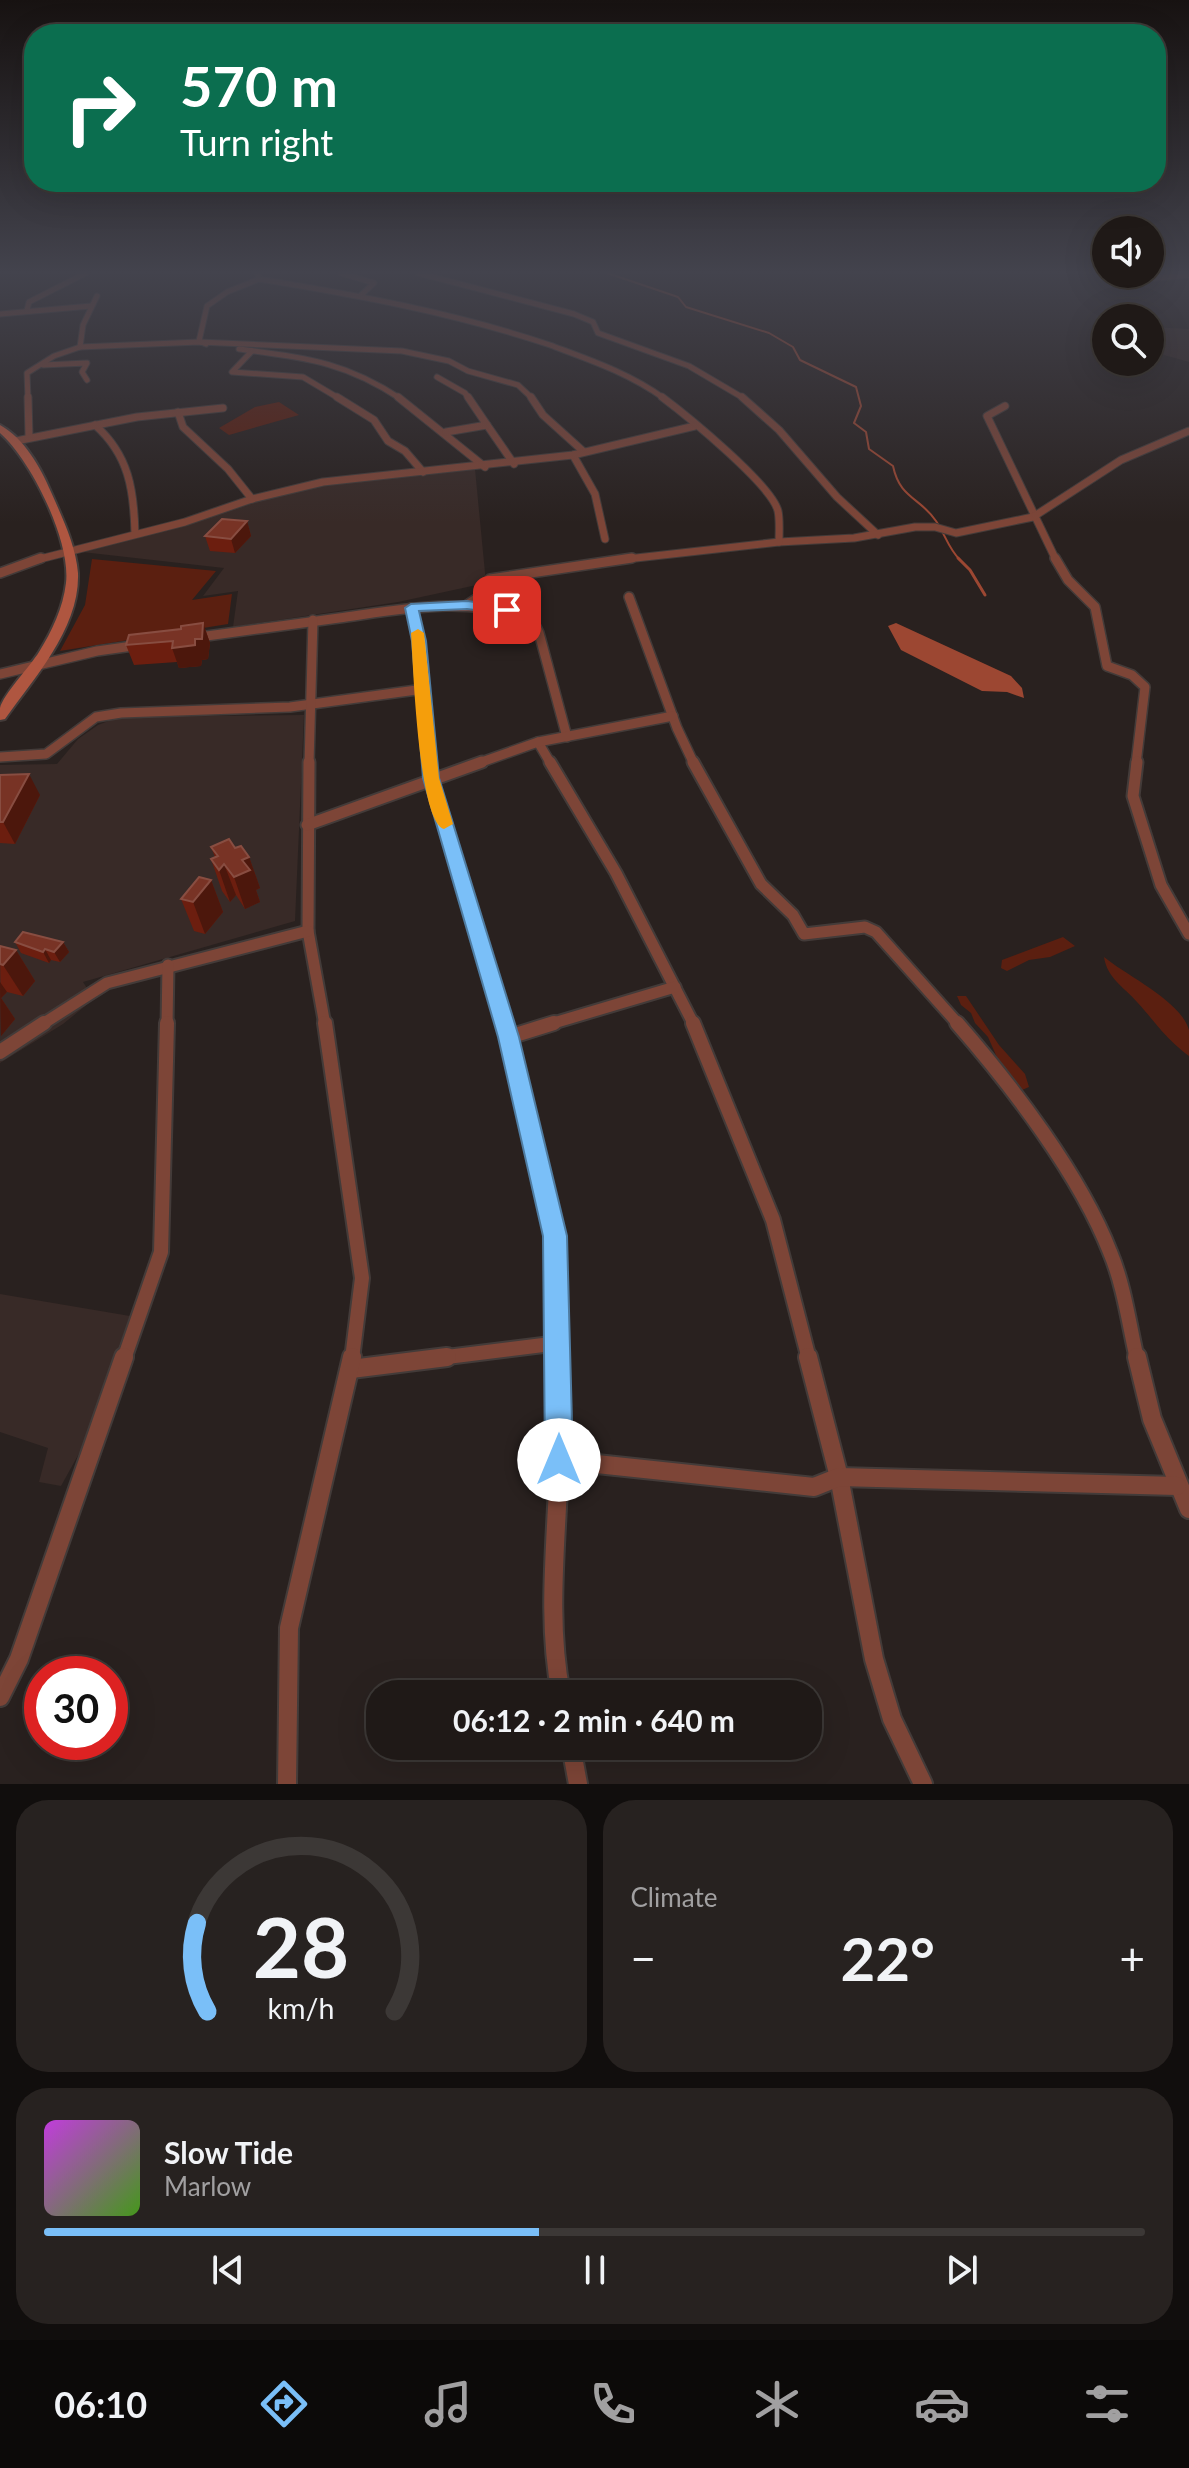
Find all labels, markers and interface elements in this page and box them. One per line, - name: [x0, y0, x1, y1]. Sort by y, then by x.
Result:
- text: 570 m: [180, 52, 338, 119]
- icon: right: [48, 56, 152, 160]
- text: Turn right: [180, 120, 333, 164]
- map controls: [1092, 216, 1164, 376]
- button: sound: [1092, 216, 1164, 288]
- button: search: [1092, 304, 1164, 376]
- pin: [473, 576, 541, 644]
- icon: arrive: [485, 588, 529, 632]
- position arrow: [517, 1418, 601, 1502]
- speed limit sign: 30: [24, 1656, 128, 1760]
- text: 06:12 · 2 min · 640 m: [453, 1702, 735, 1738]
- text: Climate: [631, 1881, 717, 1913]
- text: 28: [253, 1896, 350, 1996]
- text: 22°: [840, 1922, 935, 1994]
- text: −: [631, 1932, 656, 1984]
- text: +: [1119, 1932, 1145, 1984]
- text: km/h: [268, 1991, 335, 2025]
- text: Slow Tide: [164, 2134, 293, 2170]
- text: Marlow: [164, 2170, 251, 2202]
- icon: previous: [206, 2248, 250, 2292]
- icon: pause: [573, 2248, 617, 2292]
- icon: next: [940, 2248, 984, 2292]
- icon: directions: [256, 2376, 312, 2432]
- icon: music: [420, 2376, 476, 2432]
- icon: phone: [585, 2376, 641, 2432]
- icon: climate: [749, 2376, 805, 2432]
- icon: car: [914, 2376, 970, 2432]
- icon: filters: [1079, 2376, 1135, 2432]
- text: 06:10: [54, 2382, 147, 2426]

